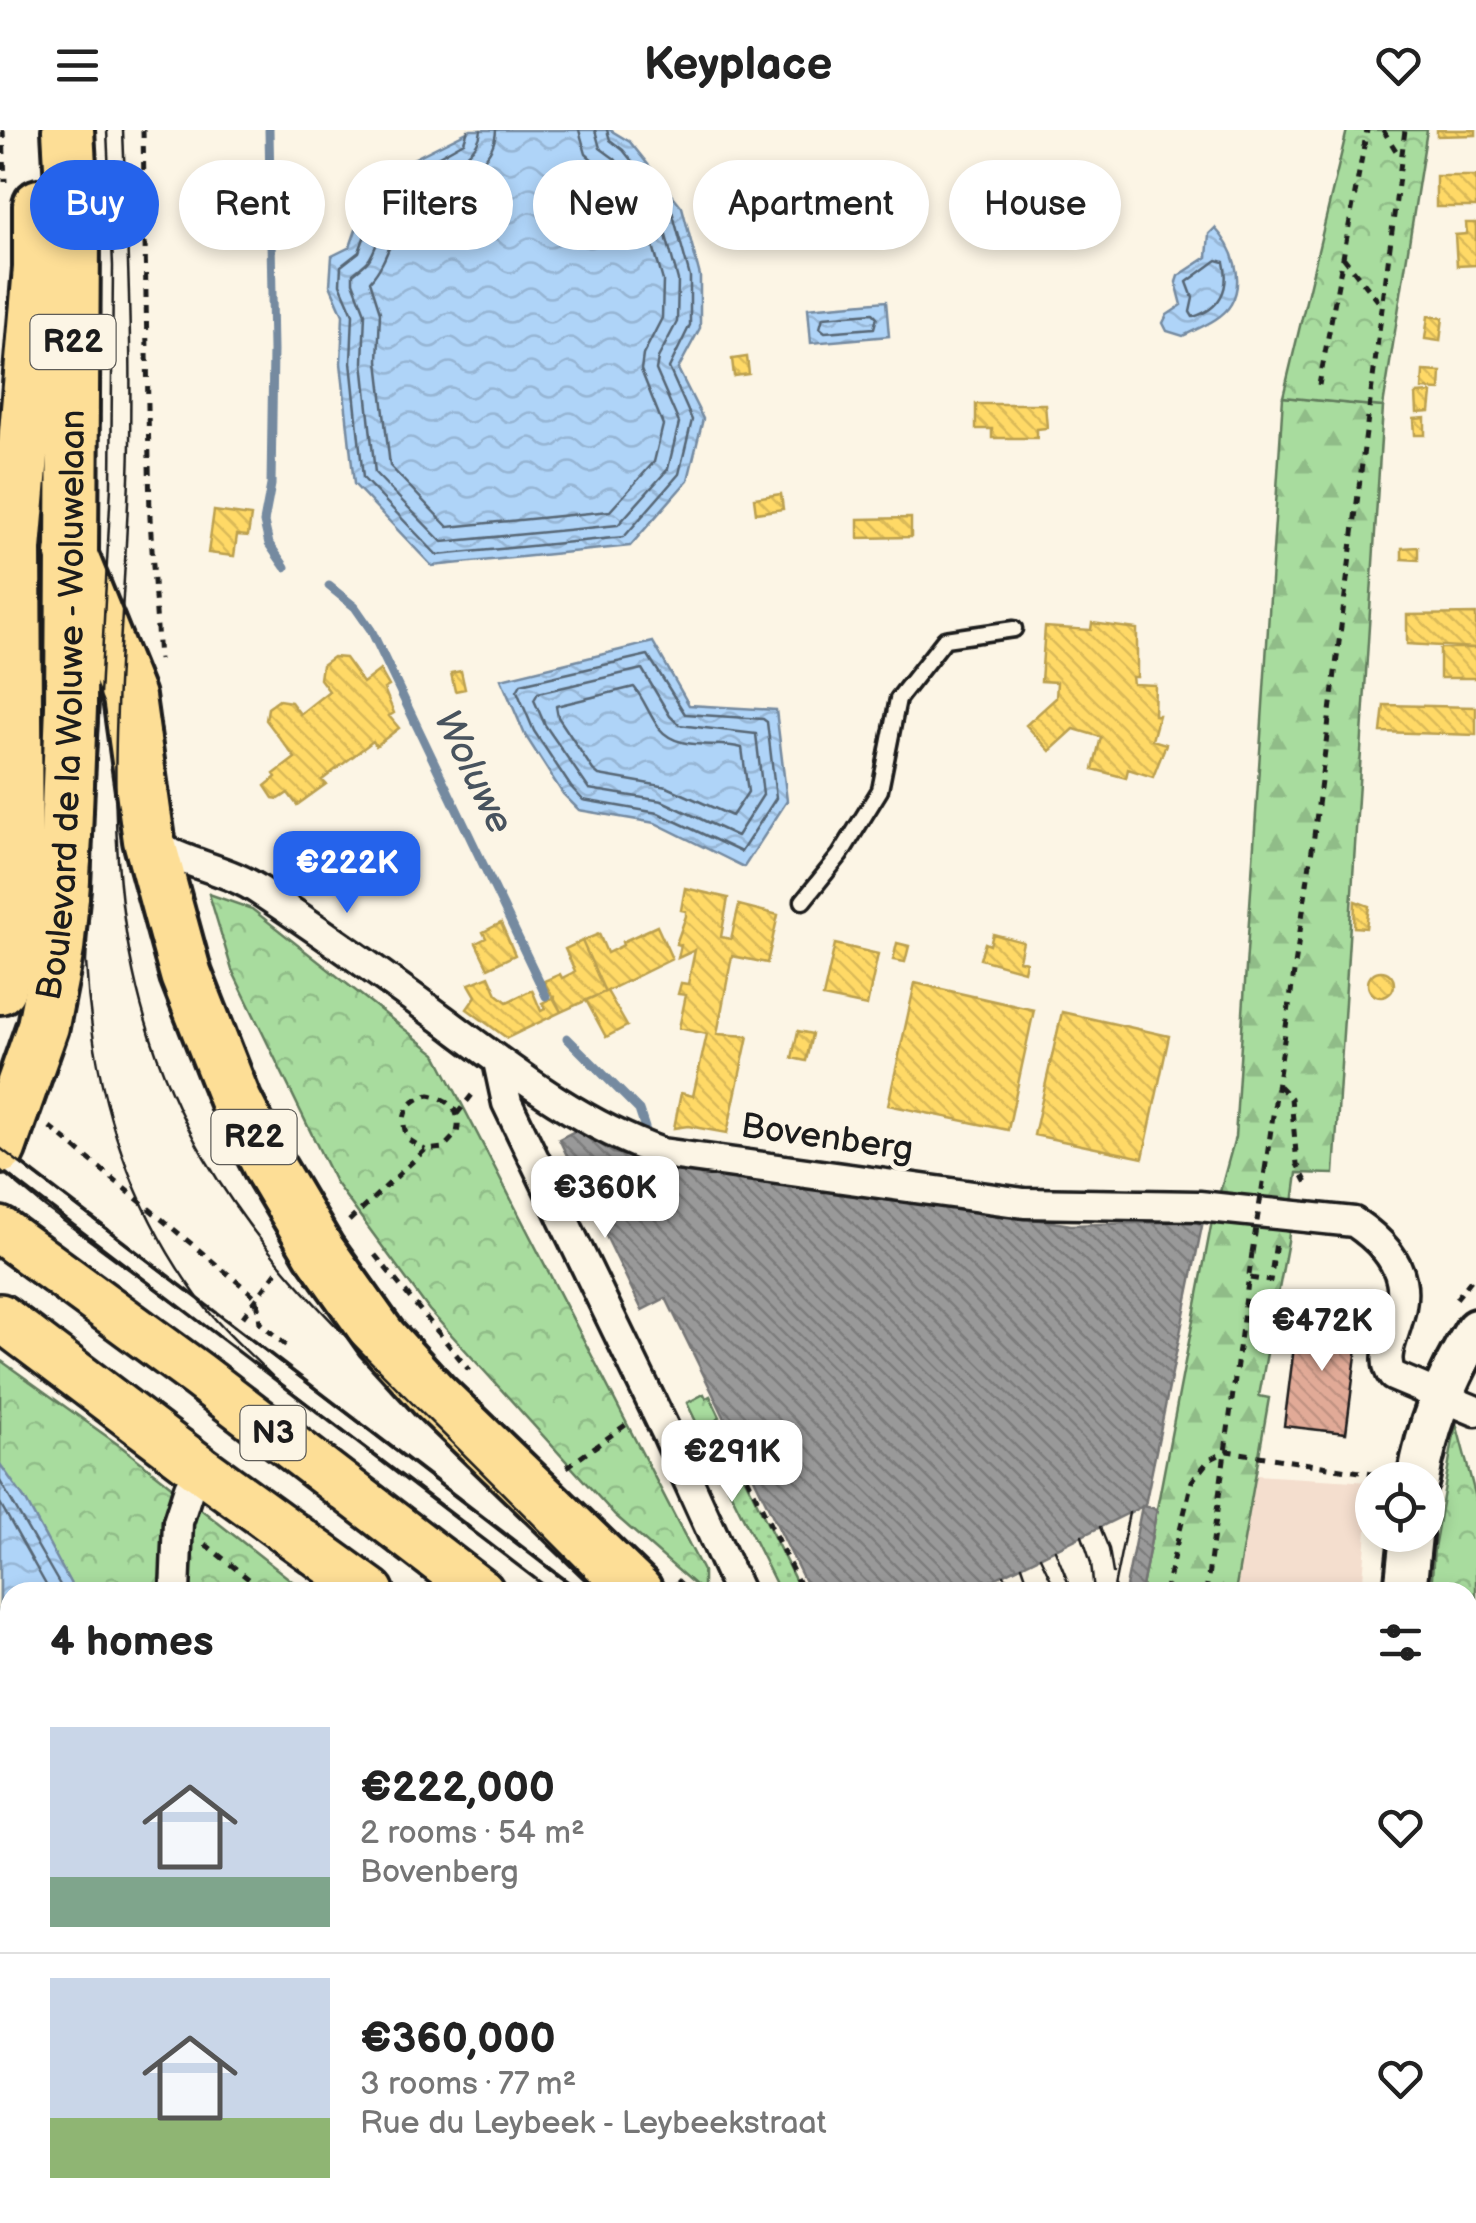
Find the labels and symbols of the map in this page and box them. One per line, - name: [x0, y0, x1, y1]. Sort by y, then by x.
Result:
- road number: R22: [30, 315, 116, 369]
- street label: Boulevard de la Woluwe - Woluwelaan: [27, 409, 94, 1004]
- water label: Woluwe: [424, 703, 522, 841]
- pin: €222K: [277, 831, 417, 916]
- street label: Bovenberg: [738, 1105, 916, 1171]
- road number: R22: [212, 1110, 296, 1164]
- pin: €360K: [535, 1156, 675, 1241]
- pin: €472K: [1252, 1289, 1392, 1374]
- road number: N3: [240, 1406, 306, 1460]
- pin: €291K: [662, 1420, 802, 1505]

